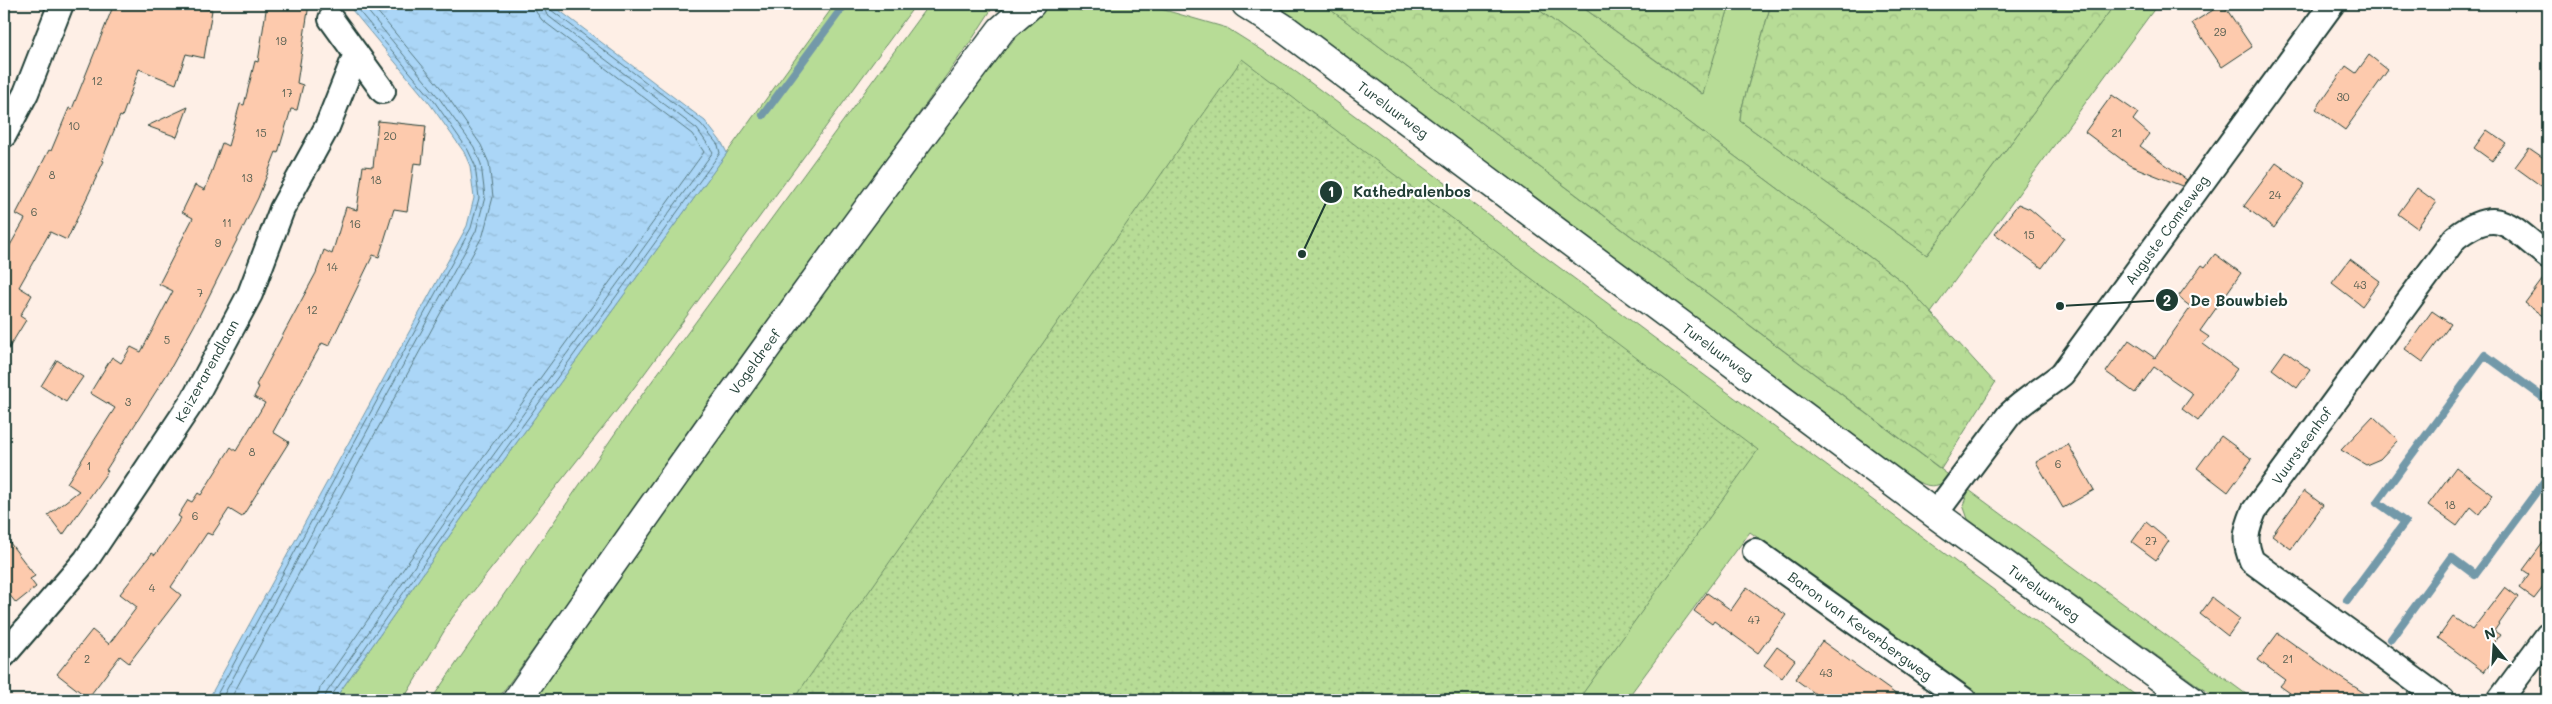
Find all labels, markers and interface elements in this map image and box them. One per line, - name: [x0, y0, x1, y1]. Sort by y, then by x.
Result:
- house number: 29: [2214, 24, 2227, 39]
- house number: 19: [275, 33, 287, 48]
- house number: 12: [91, 73, 103, 88]
- street label: Tureluurweg: [1354, 77, 1433, 143]
- house number: 17: [281, 85, 293, 100]
- house number: 30: [2336, 89, 2350, 104]
- house number: 10: [68, 118, 80, 133]
- house number: 15: [255, 125, 267, 140]
- house number: 21: [2111, 125, 2123, 140]
- house number: 20: [384, 128, 397, 143]
- house number: 8: [49, 167, 56, 182]
- house number: 13: [241, 170, 253, 185]
- street label: Auguste Comteweg: [2120, 171, 2213, 288]
- house number: 18: [370, 172, 382, 187]
- callout: Kathedralenbos: [1319, 177, 1481, 207]
- text: 1: [1328, 181, 1334, 201]
- text: Kathedralenbos: [1353, 181, 1471, 201]
- house number: 24: [2269, 187, 2282, 202]
- house number: 6: [31, 204, 37, 219]
- house number: 11: [222, 215, 232, 230]
- house number: 16: [349, 216, 361, 231]
- house number: 15: [2023, 227, 2035, 242]
- house number: 9: [215, 235, 222, 250]
- house number: 14: [326, 259, 338, 274]
- house number: 43: [2354, 277, 2367, 292]
- house number: 7: [197, 285, 203, 300]
- callout: De Bouwbieb: [2155, 285, 2298, 315]
- text: 2: [2163, 290, 2171, 310]
- text: De Bouwbieb: [2190, 290, 2288, 310]
- house number: 12: [306, 302, 318, 317]
- street label: Keizerarendlaan: [170, 316, 243, 426]
- street label: Tureluurweg: [1679, 319, 1758, 385]
- street label: Vogeldreef: [724, 325, 785, 398]
- house number: 5: [164, 332, 170, 347]
- house number: 3: [125, 394, 132, 409]
- street label: Vuursteenhof: [2267, 403, 2336, 488]
- house number: 8: [249, 444, 256, 459]
- house number: 6: [2055, 456, 2061, 471]
- house number: 1: [87, 458, 91, 473]
- house number: 18: [2444, 497, 2456, 512]
- house number: 6: [192, 508, 198, 523]
- house number: 27: [2145, 533, 2157, 548]
- street label: Tureluurweg: [2004, 560, 2084, 625]
- street label: Baron van Keverbergweg: [1784, 567, 1936, 684]
- house number: 4: [149, 580, 156, 595]
- house number: 47: [1748, 612, 1760, 627]
- north arrow: [2470, 622, 2520, 672]
- text: N: [2482, 622, 2498, 644]
- house number: 2: [84, 651, 90, 666]
- house number: 21: [2282, 651, 2294, 666]
- house number: 43: [1820, 665, 1833, 680]

